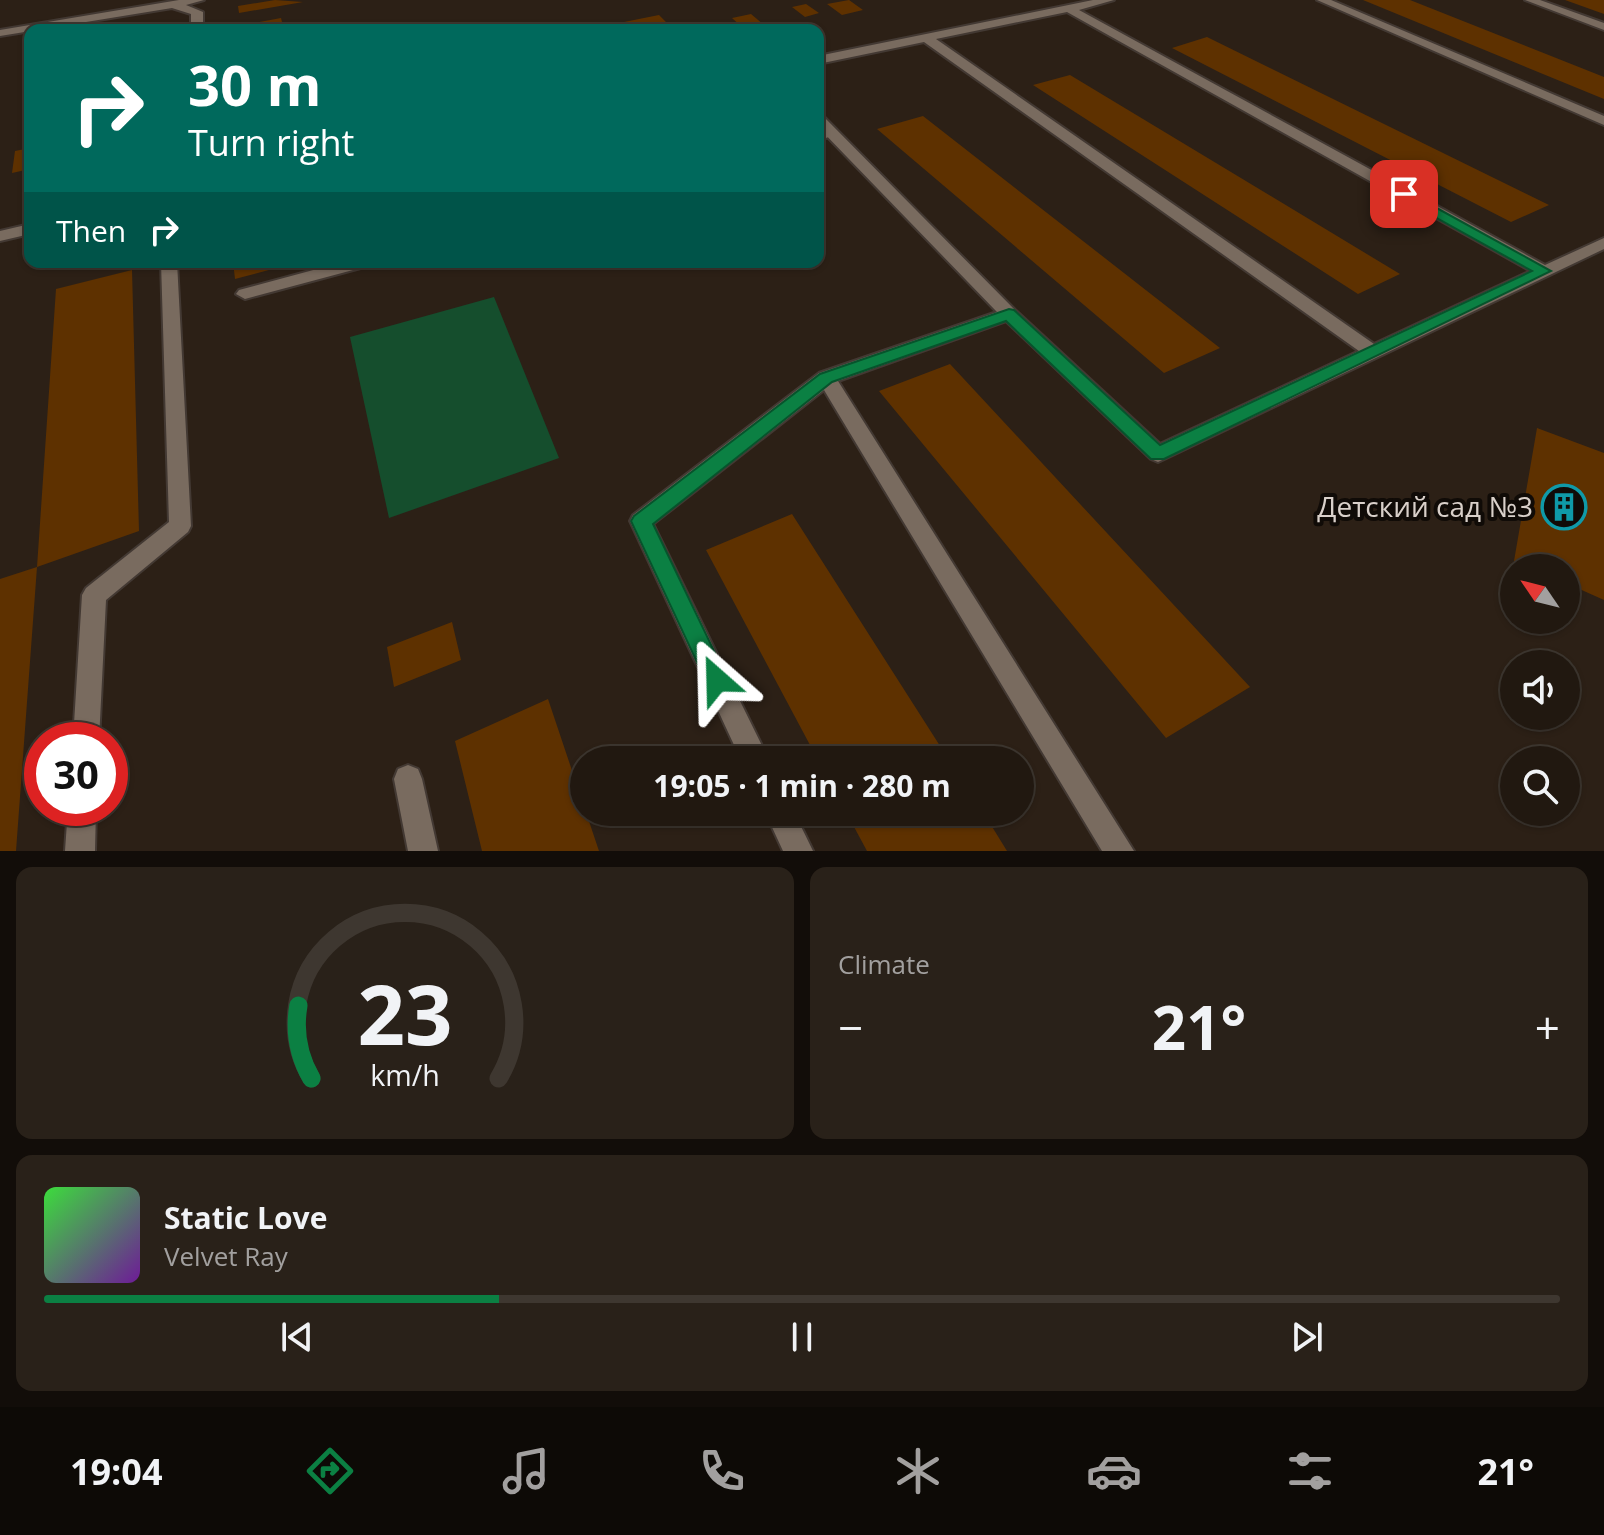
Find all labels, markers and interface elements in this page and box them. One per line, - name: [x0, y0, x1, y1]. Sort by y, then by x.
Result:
- text: 30 m: [188, 46, 322, 122]
- icon: right: [56, 56, 160, 160]
- text: Turn right: [188, 118, 354, 167]
- pin: [1370, 160, 1438, 228]
- icon: arrive: [1382, 172, 1426, 216]
- icon: right: [142, 208, 186, 252]
- text: Then: [56, 210, 126, 251]
- building icon: Детский сад №3: [1540, 483, 1588, 531]
- place label: Детский сад №3: [1317, 487, 1533, 525]
- north arrow: [1500, 554, 1580, 634]
- map controls: [1500, 554, 1580, 826]
- position arrow: [675, 638, 759, 722]
- button: sound: [1500, 650, 1580, 730]
- speed limit sign: 30: [24, 722, 128, 826]
- button: search: [1500, 746, 1580, 826]
- text: 19:05 · 1 min · 280 m: [653, 765, 951, 806]
- text: Climate: [838, 946, 930, 982]
- text: 23: [357, 956, 453, 1069]
- text: 21°: [1152, 986, 1246, 1068]
- text: −: [838, 997, 863, 1057]
- text: +: [1535, 997, 1560, 1057]
- text: km/h: [370, 1055, 440, 1094]
- text: Static Love: [164, 1197, 327, 1238]
- text: Velvet Ray: [164, 1238, 288, 1274]
- icon: previous: [275, 1315, 319, 1359]
- icon: pause: [780, 1315, 824, 1359]
- icon: next: [1285, 1315, 1329, 1359]
- icon: directions: [302, 1443, 358, 1499]
- icon: music: [498, 1443, 554, 1499]
- icon: phone: [694, 1443, 750, 1499]
- icon: climate: [890, 1443, 946, 1499]
- icon: car: [1086, 1443, 1142, 1499]
- icon: filters: [1282, 1443, 1338, 1499]
- text: 19:04: [70, 1447, 163, 1496]
- text: 21°: [1477, 1447, 1534, 1496]

